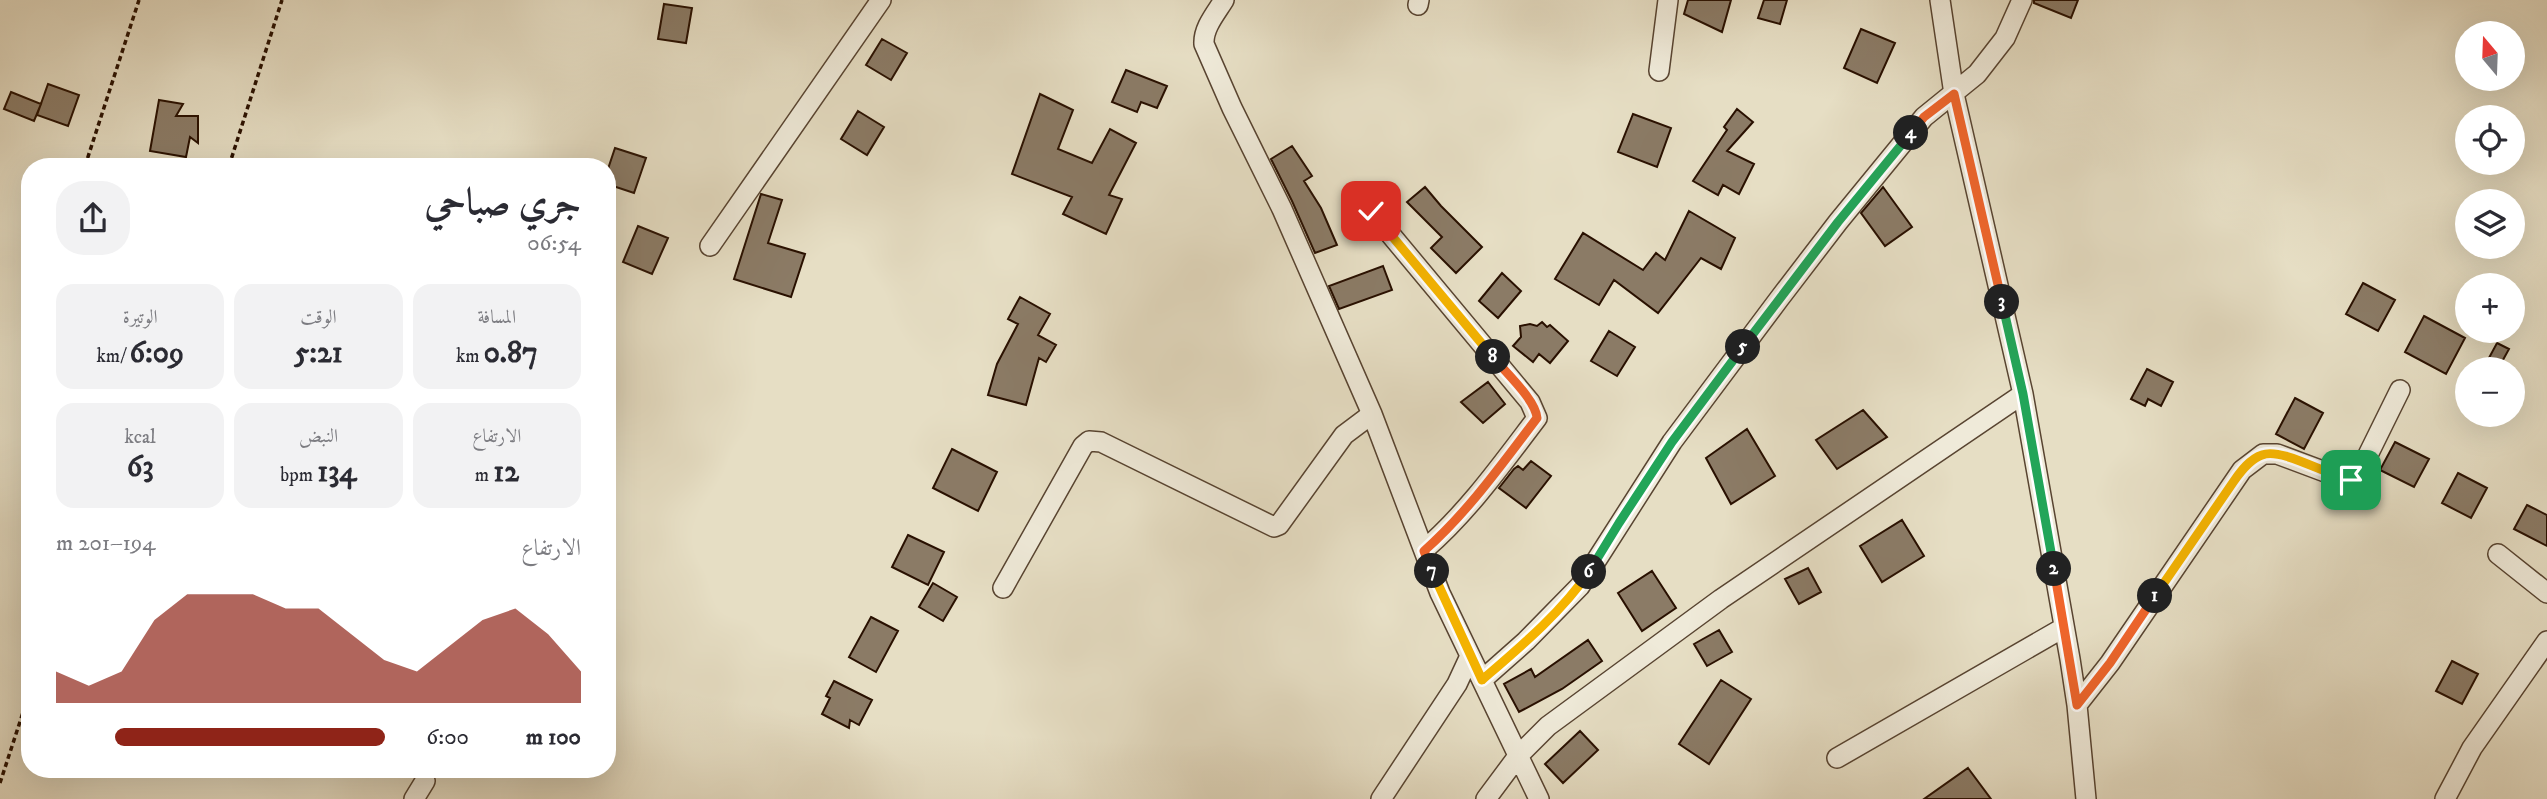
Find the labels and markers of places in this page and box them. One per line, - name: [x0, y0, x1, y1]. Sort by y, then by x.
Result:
- pin: 4: [1894, 116, 1928, 150]
- pin: [1341, 181, 1401, 241]
- pin: 3: [1984, 284, 2020, 320]
- pin: 5: [1726, 330, 1760, 364]
- pin: 8: [1476, 340, 1510, 374]
- pin: [2321, 450, 2381, 510]
- pin: 2: [2036, 552, 2072, 586]
- pin: 7: [1414, 554, 1450, 588]
- pin: 6: [1572, 554, 1606, 590]
- pin: 1: [2138, 578, 2172, 614]

